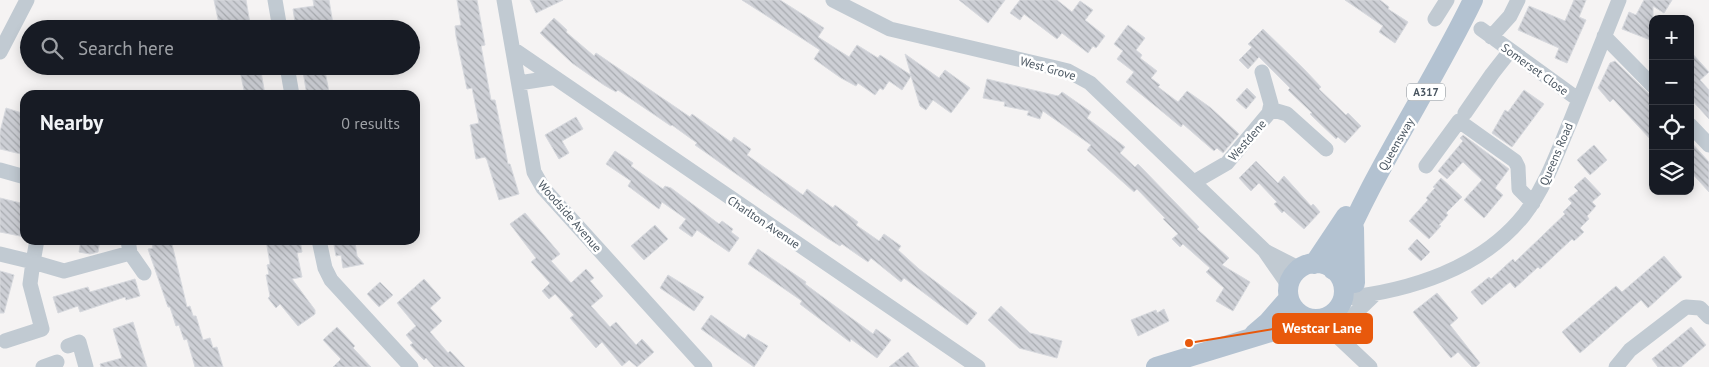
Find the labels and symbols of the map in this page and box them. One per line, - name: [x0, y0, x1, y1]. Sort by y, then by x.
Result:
- street label: Somerset Close: [1499, 40, 1571, 98]
- street label: West Grove: [1018, 53, 1078, 83]
- road number: A317: [1407, 84, 1445, 100]
- street label: Queensway: [1375, 114, 1417, 173]
- street label: Westdene: [1225, 116, 1269, 164]
- street label: Queens Road: [1536, 120, 1576, 188]
- street label: Woodside Avenue: [535, 177, 605, 255]
- street label: Charlton Avenue: [725, 192, 803, 252]
- callout: Westcar Lane: [1273, 314, 1372, 343]
- text: Westcar Lane: [1282, 319, 1362, 337]

